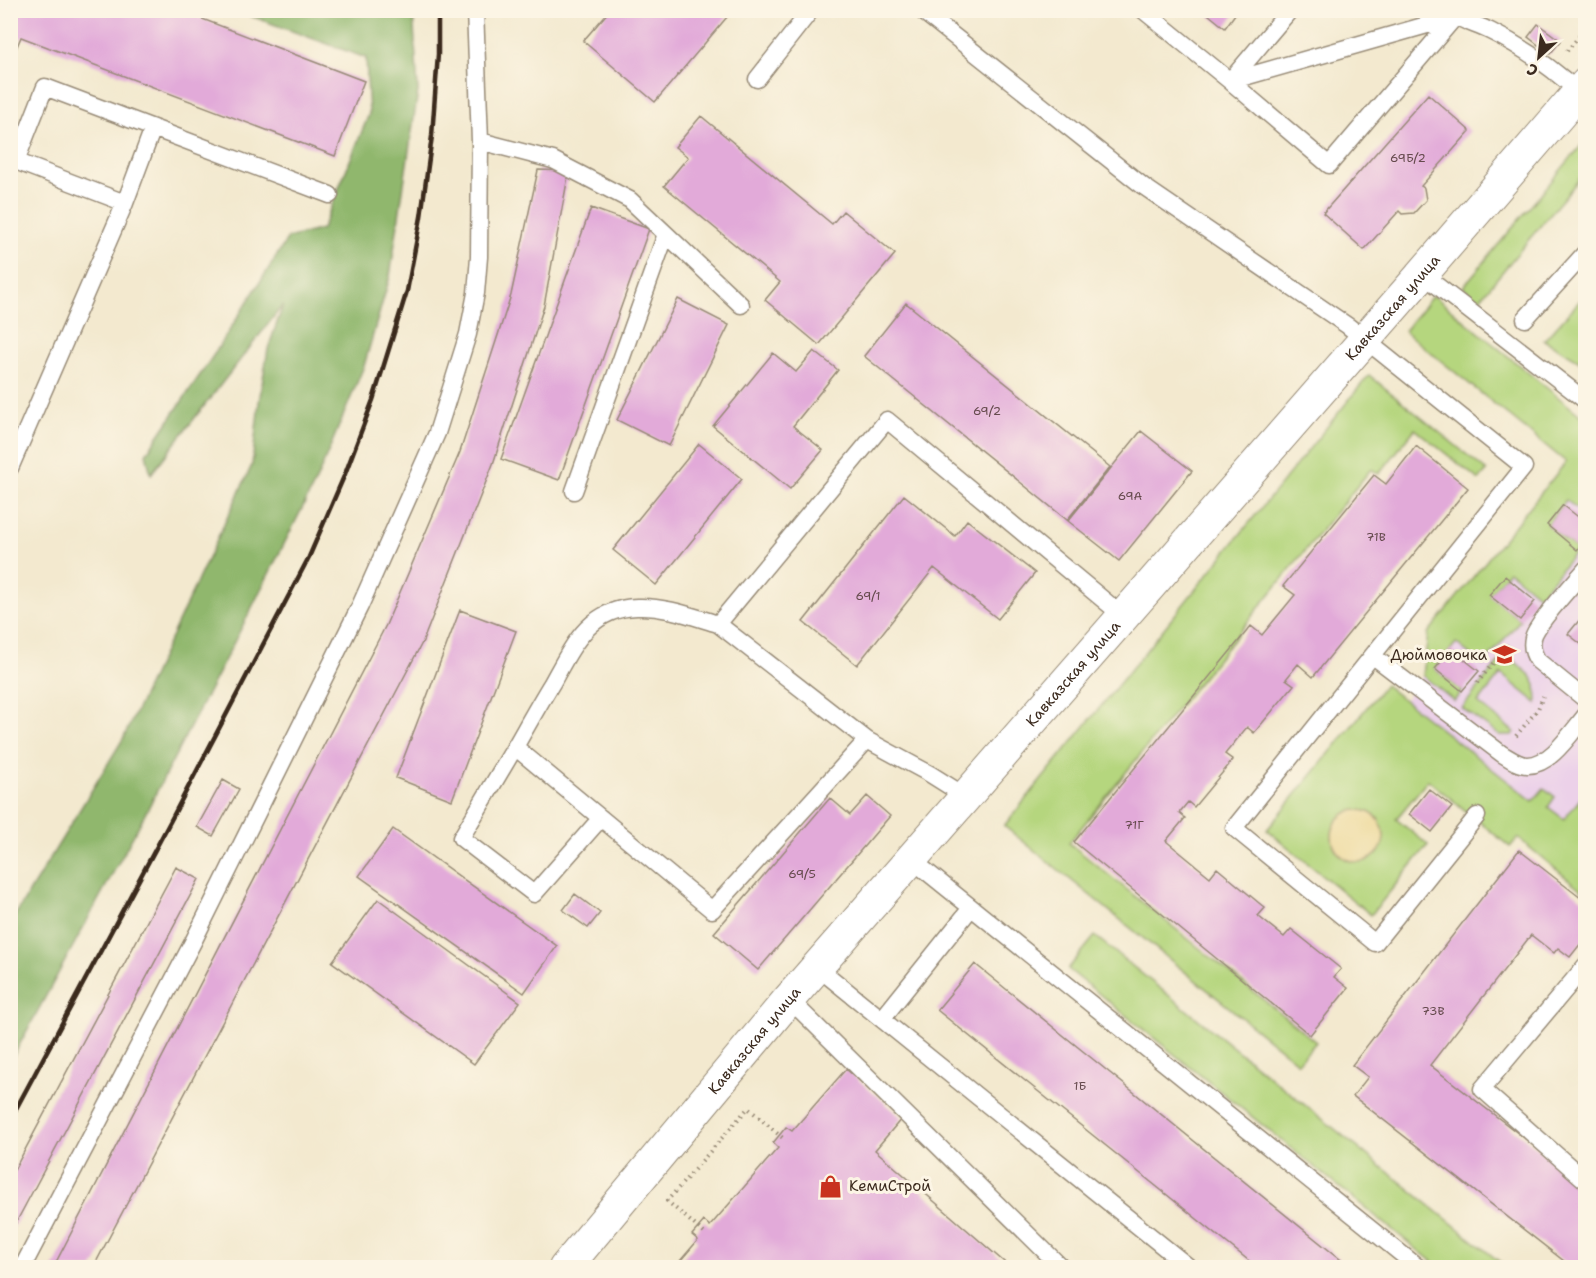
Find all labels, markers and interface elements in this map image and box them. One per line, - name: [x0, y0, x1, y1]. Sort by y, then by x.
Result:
- north arrow: [1509, 27, 1569, 87]
- text: С: [1523, 58, 1542, 82]
- house number: 69Б/2: [1390, 150, 1426, 166]
- street label: Кавказская улица: [1341, 250, 1445, 365]
- house number: 69/2: [973, 403, 1001, 419]
- house number: 69А: [1118, 488, 1143, 504]
- house number: 71В: [1366, 529, 1386, 545]
- house number: 69/1: [855, 588, 881, 604]
- street label: Кавказская улица: [1021, 616, 1125, 731]
- school or university icon: Дюймовочка: [1492, 642, 1518, 668]
- place label: Дюймовочка: [1390, 645, 1488, 665]
- house number: 71Г: [1124, 817, 1144, 833]
- house number: 69/5: [788, 866, 816, 882]
- street label: Кавказская улица: [704, 982, 806, 1099]
- house number: 73В: [1421, 1003, 1445, 1019]
- house number: 1Б: [1074, 1078, 1087, 1094]
- shop icon: КемиСтрой: [818, 1173, 844, 1199]
- place label: КемиСтрой: [849, 1176, 931, 1196]

